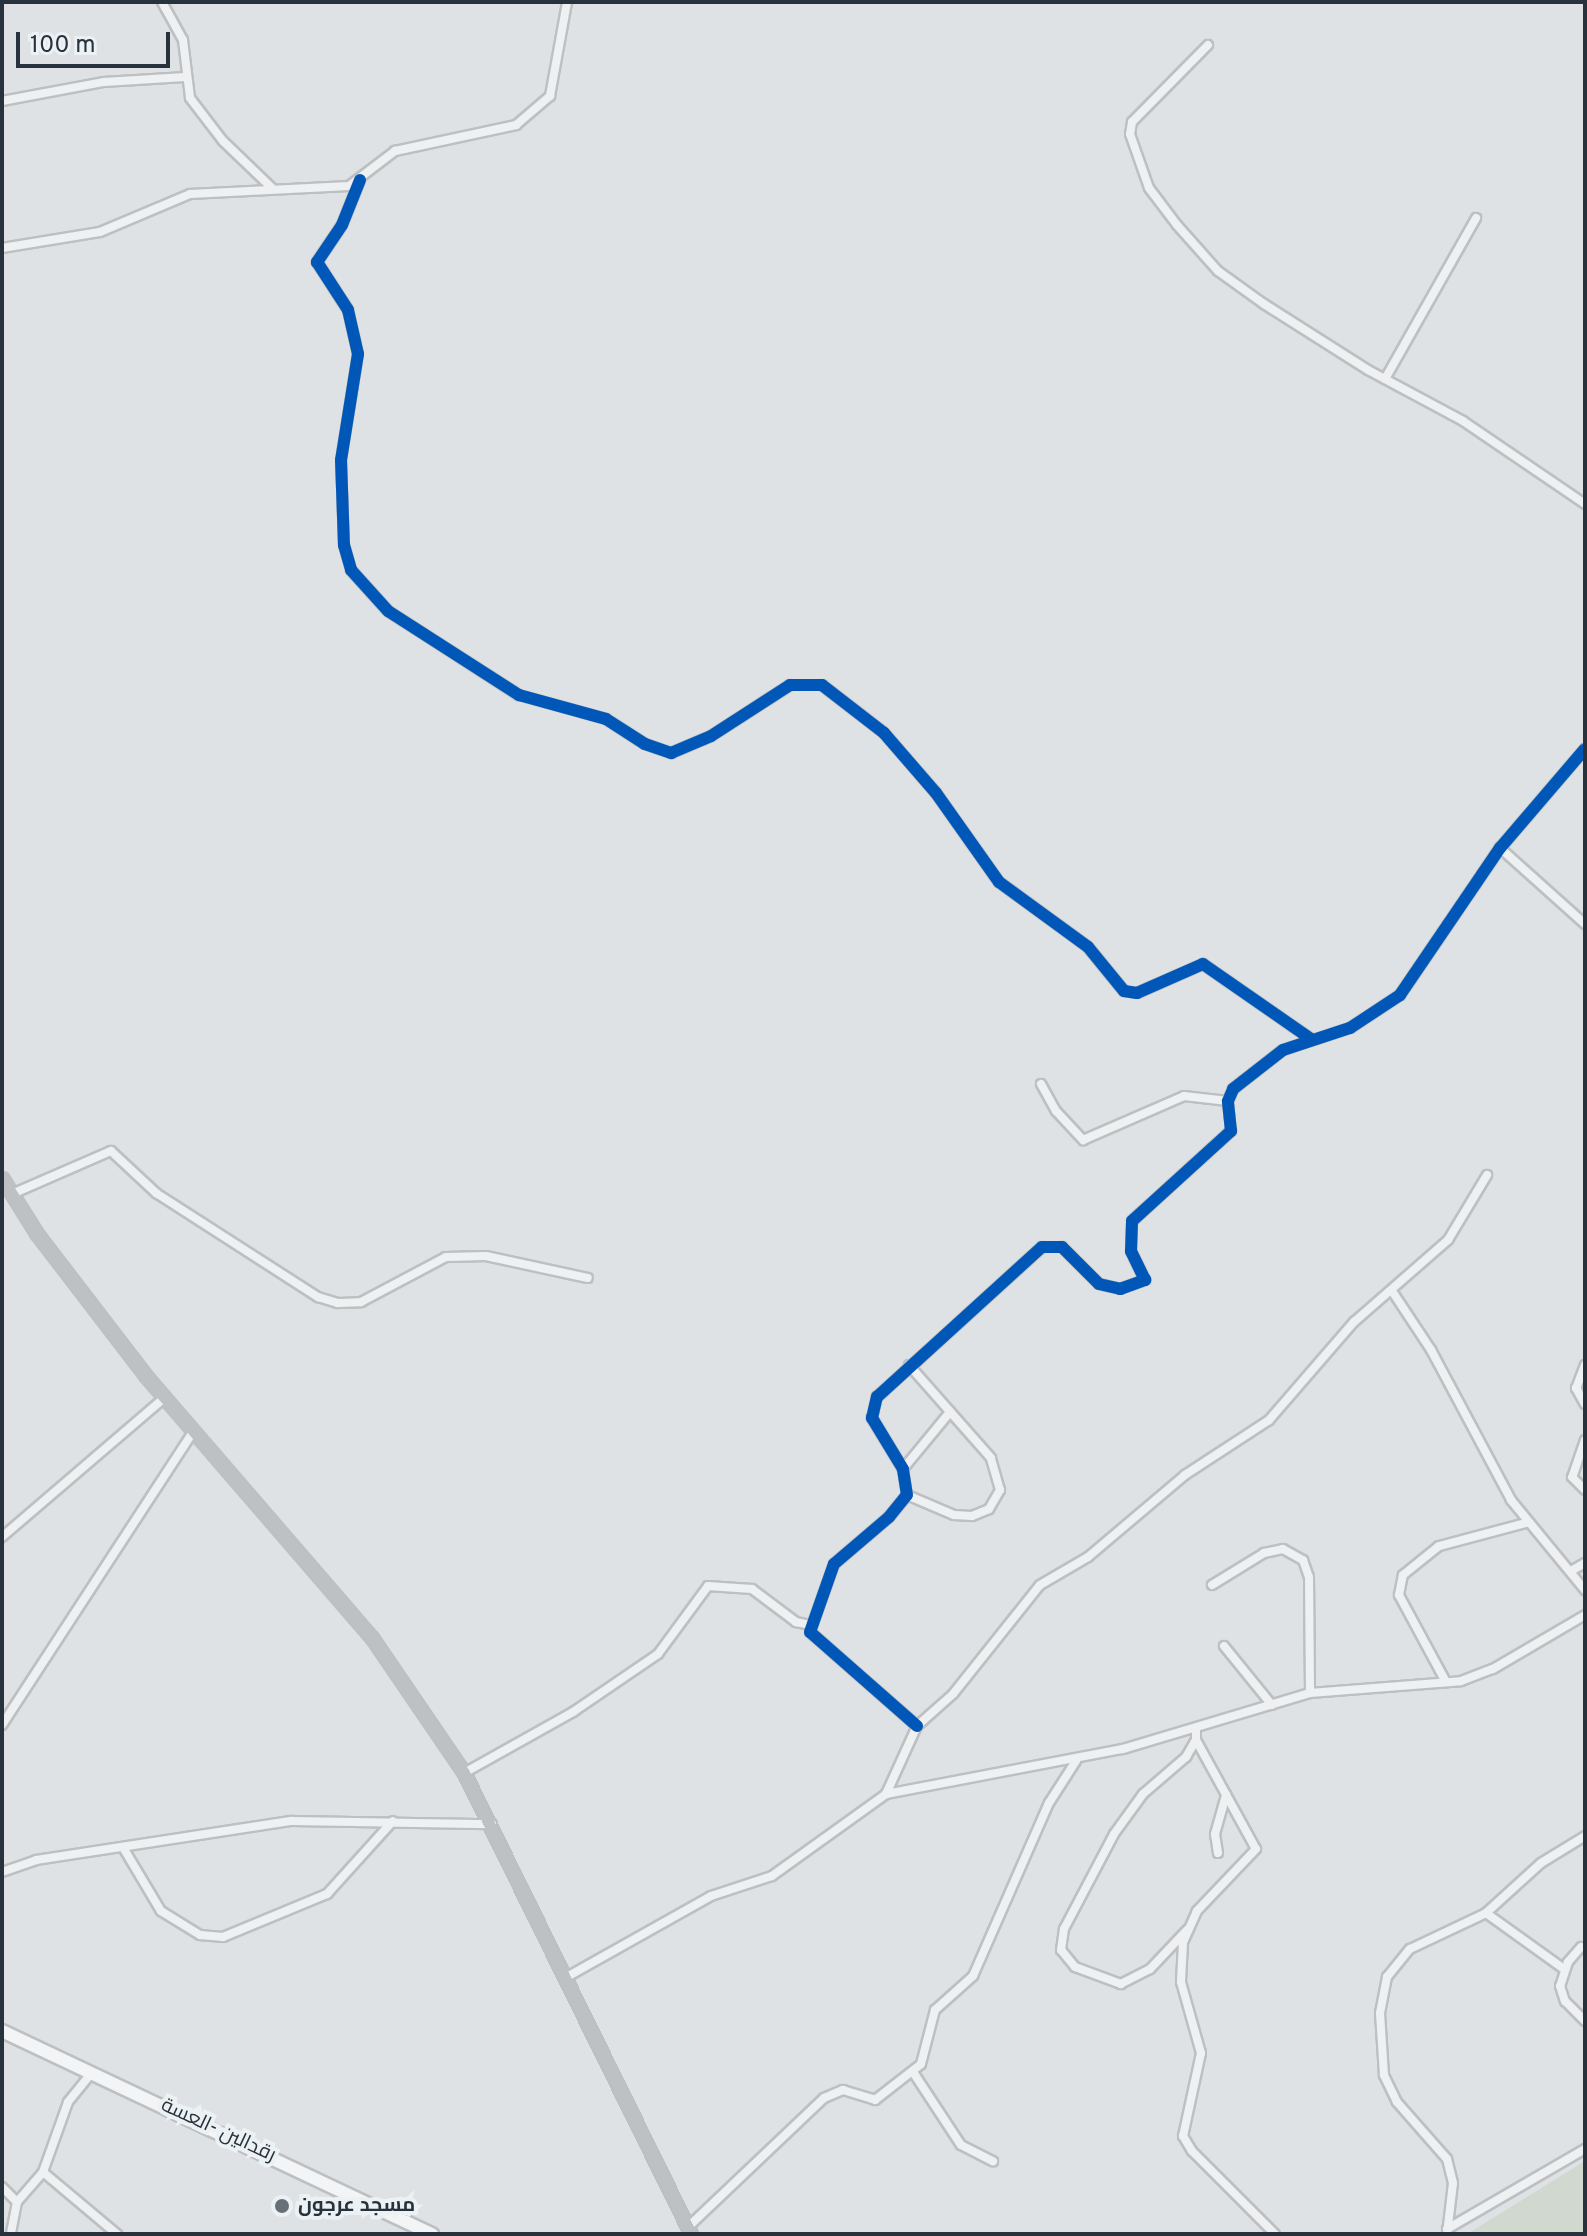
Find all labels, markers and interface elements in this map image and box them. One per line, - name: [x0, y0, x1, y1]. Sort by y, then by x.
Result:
- scale bar: [20, 16, 174, 66]
- text: 100 m: [30, 31, 96, 61]
- street label: رقدالين -العسة: [157, 2094, 279, 2168]
- place label: مسجد عرجون: [298, 2194, 415, 2218]
- marker: مسجد عرجون: [273, 2197, 291, 2215]

